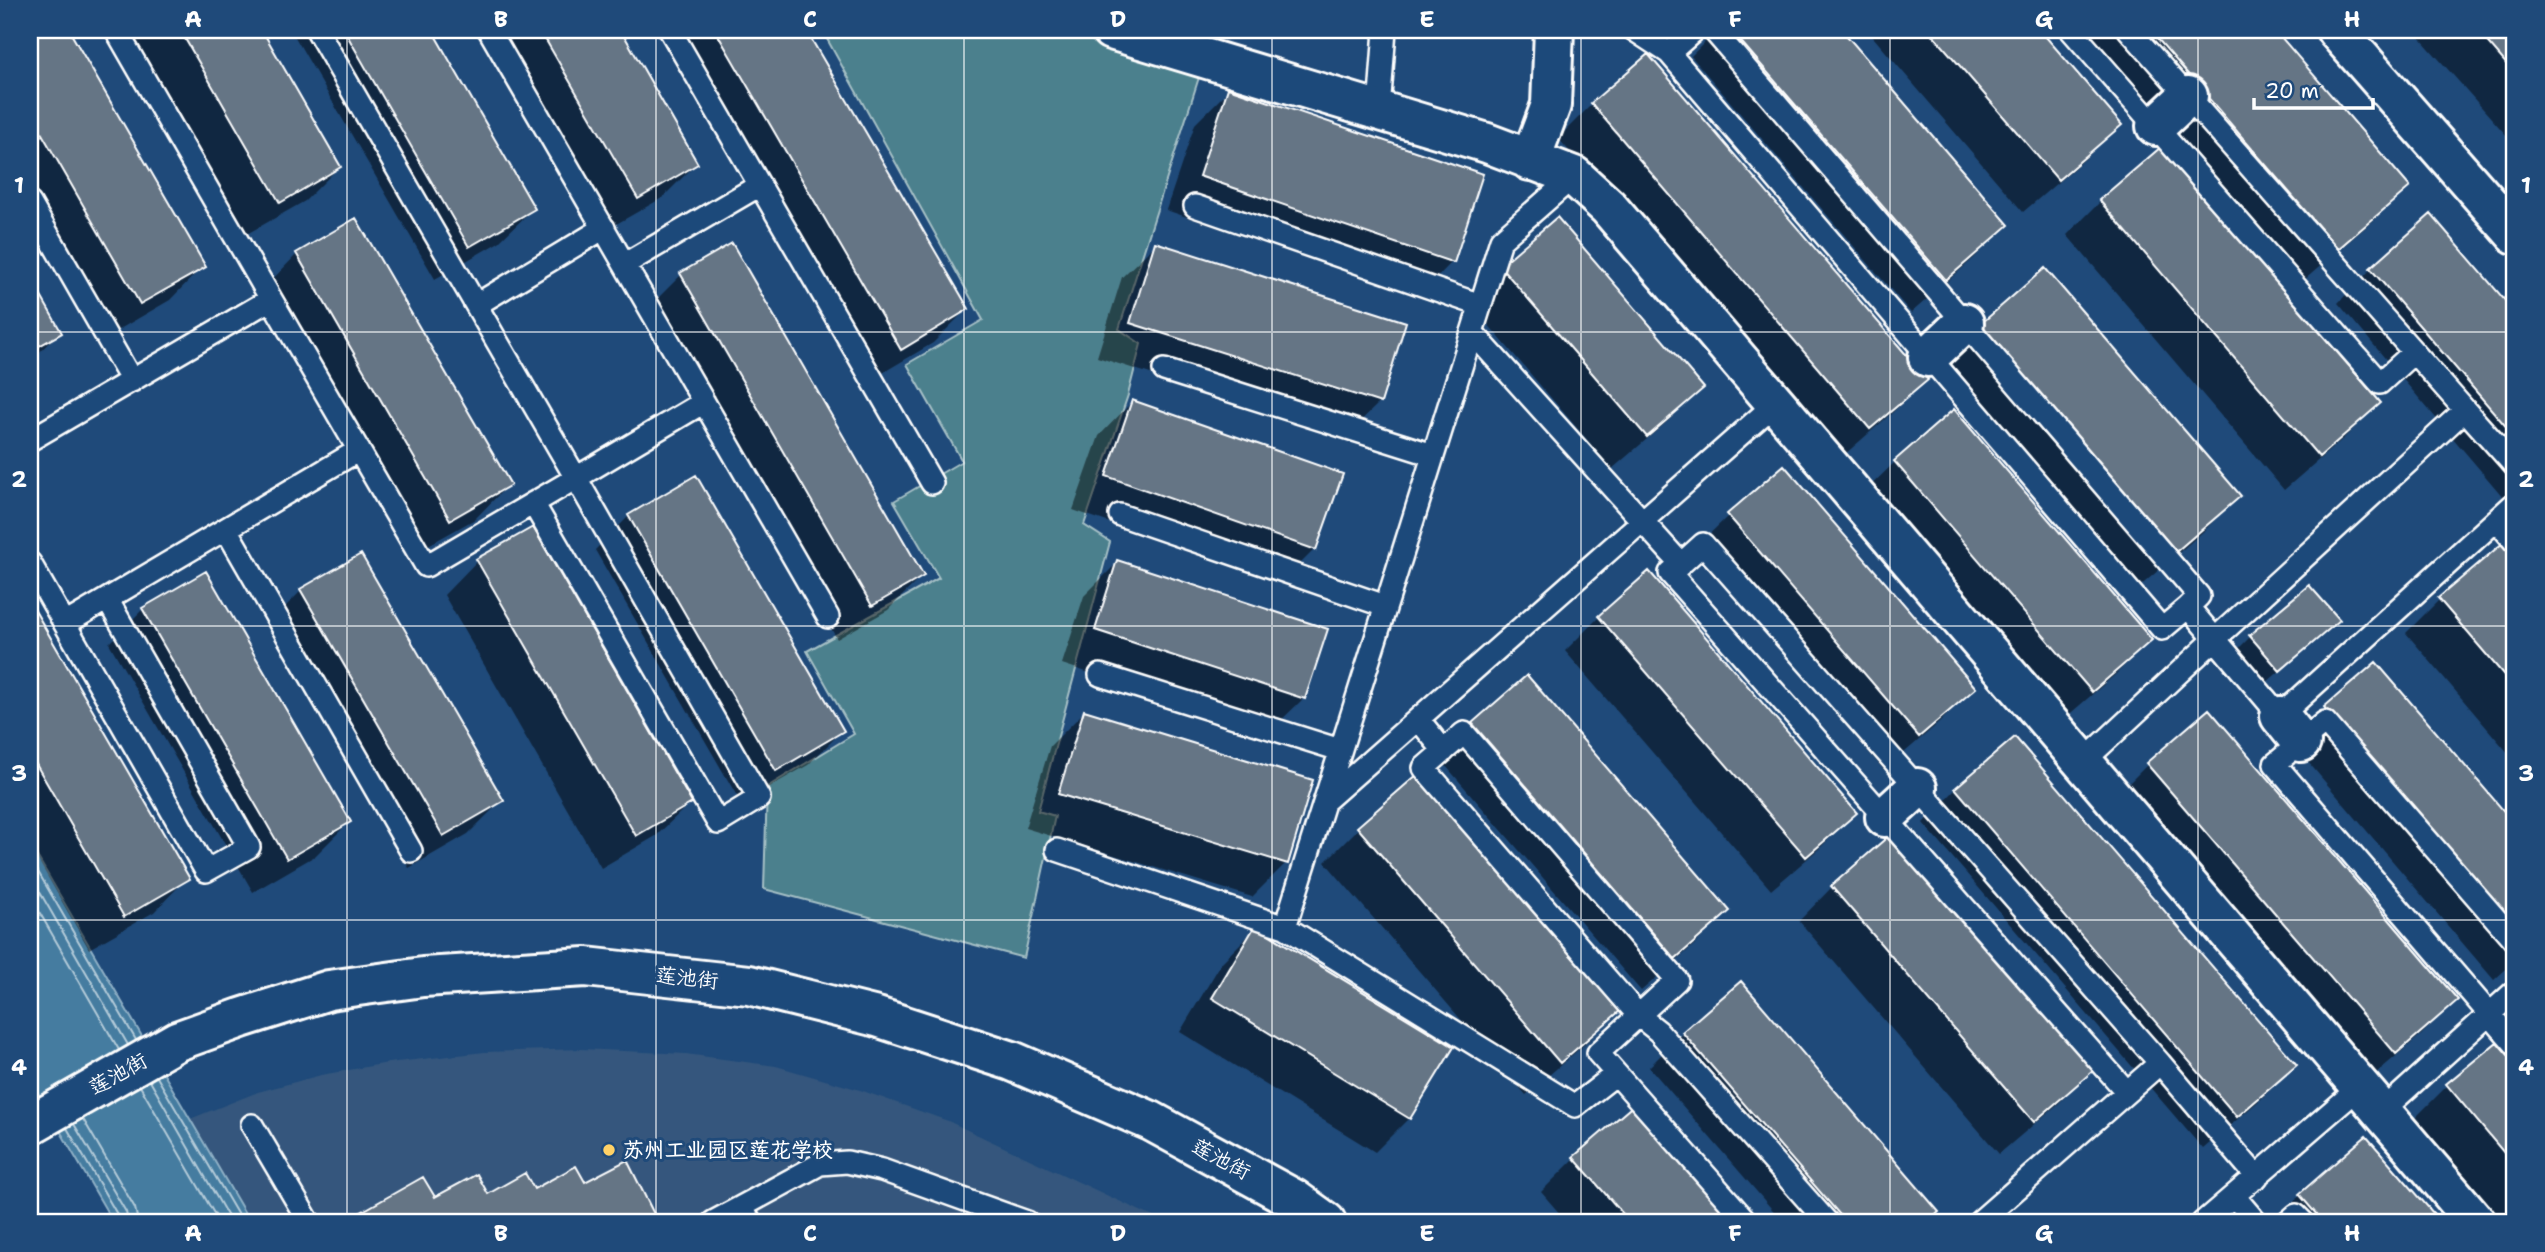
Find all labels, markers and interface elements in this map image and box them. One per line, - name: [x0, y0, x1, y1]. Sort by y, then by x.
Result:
- text: A: [184, 4, 202, 34]
- text: B: [494, 4, 508, 34]
- text: C: [803, 4, 817, 34]
- text: D: [1110, 4, 1126, 34]
- text: E: [1419, 4, 1435, 34]
- text: F: [1728, 4, 1742, 34]
- text: G: [2035, 4, 2054, 34]
- text: H: [2344, 4, 2360, 34]
- scale bar: [2254, 66, 2374, 110]
- text: 20 m: [2265, 77, 2319, 105]
- text: 1: [14, 170, 24, 200]
- text: 1: [2521, 170, 2531, 200]
- text: 2: [11, 464, 27, 494]
- text: 2: [2518, 464, 2534, 494]
- text: 3: [11, 758, 27, 788]
- text: 3: [2518, 758, 2534, 788]
- street label: 莲池街: [654, 961, 720, 995]
- street label: 莲池街: [84, 1046, 152, 1102]
- text: 4: [11, 1052, 27, 1082]
- text: 4: [2518, 1052, 2534, 1082]
- street label: 莲池街: [1187, 1132, 1255, 1186]
- place label: 苏州工业园区莲花学校: [623, 1136, 833, 1164]
- marker: 苏州工业园区莲花学校: [601, 1142, 617, 1158]
- text: A: [184, 1218, 202, 1248]
- text: B: [494, 1218, 508, 1248]
- text: C: [803, 1218, 817, 1248]
- text: D: [1110, 1218, 1126, 1248]
- text: E: [1419, 1218, 1435, 1248]
- text: F: [1728, 1218, 1742, 1248]
- text: G: [2035, 1218, 2054, 1248]
- text: H: [2344, 1218, 2360, 1248]

